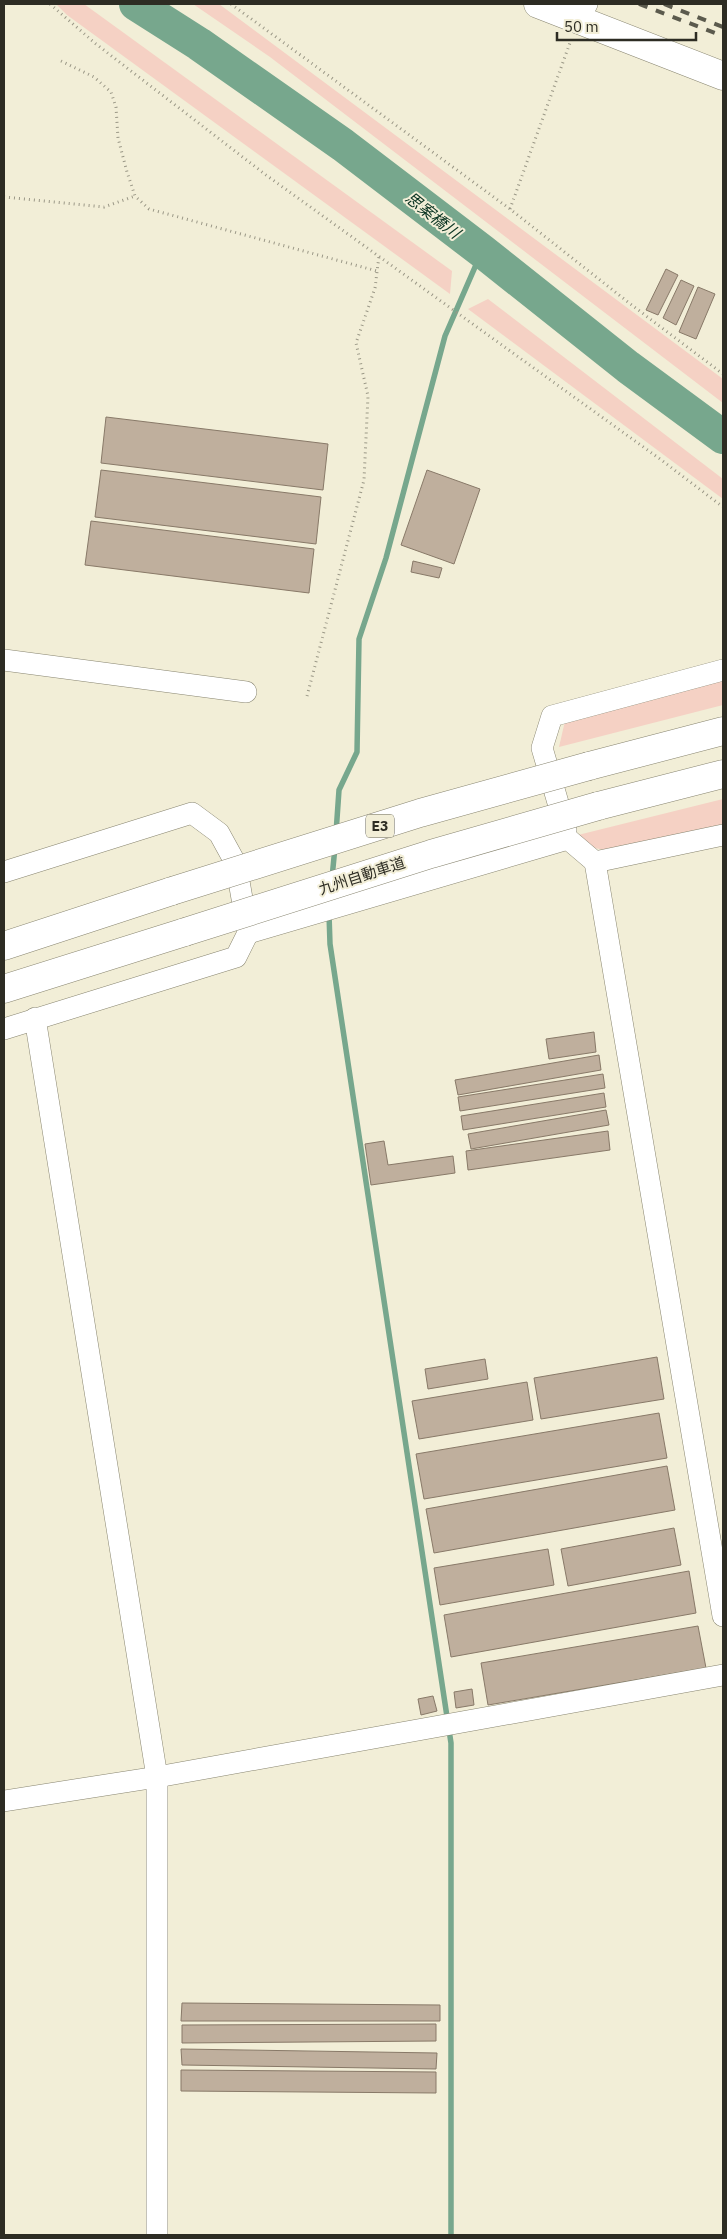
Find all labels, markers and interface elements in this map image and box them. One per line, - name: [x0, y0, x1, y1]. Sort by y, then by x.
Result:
- scale bar: [557, 10, 696, 42]
- text: 50 m: [564, 17, 599, 36]
- water label: 思案橋川: [402, 187, 466, 244]
- road number: E3: [366, 814, 394, 838]
- street label: 九州自動車道: [316, 853, 408, 898]

